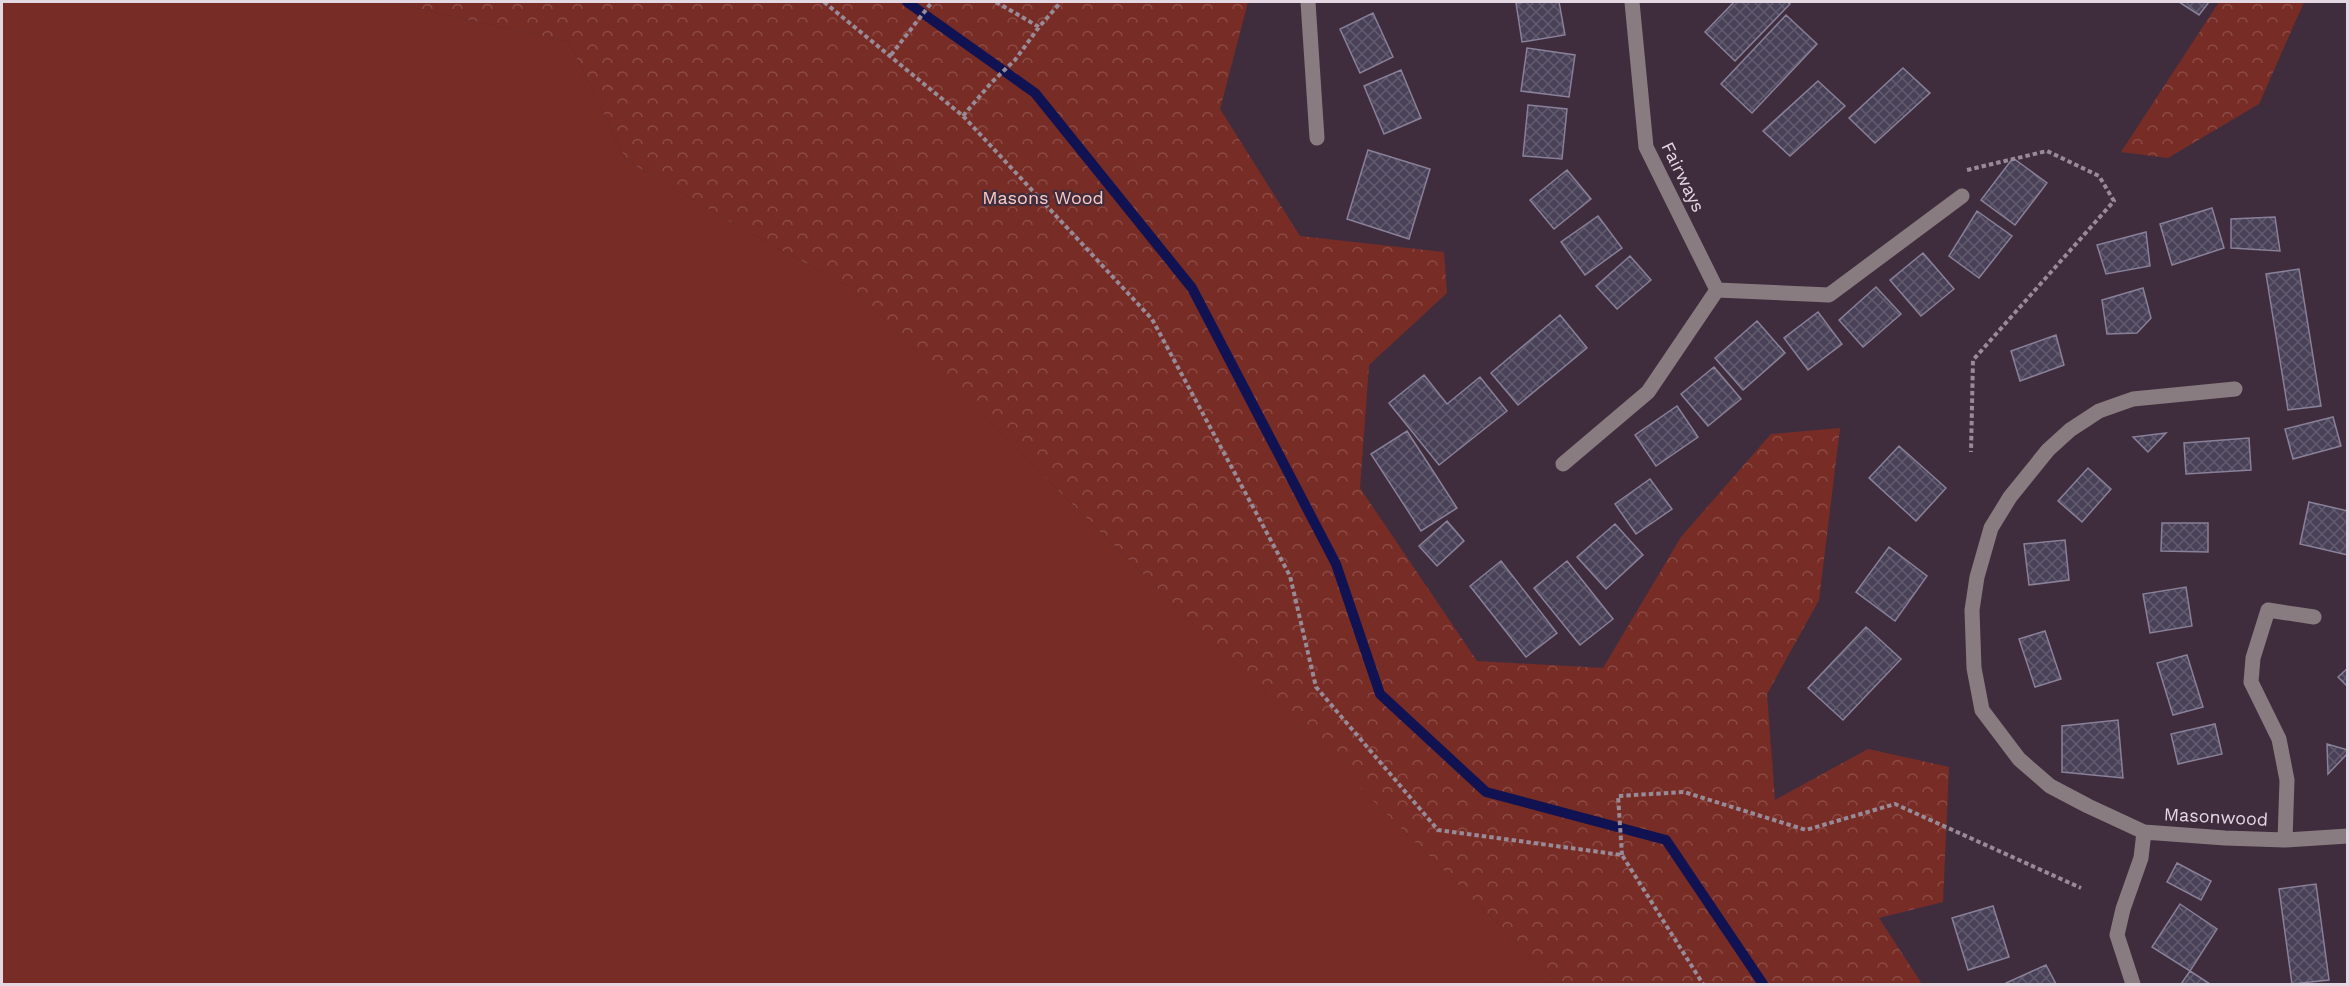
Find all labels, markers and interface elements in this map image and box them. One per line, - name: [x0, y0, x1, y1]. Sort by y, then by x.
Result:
- street label: Fairways: [1657, 138, 1709, 215]
- park label: Masons Wood: [982, 187, 1104, 208]
- street label: Masonwood: [2163, 803, 2269, 830]

